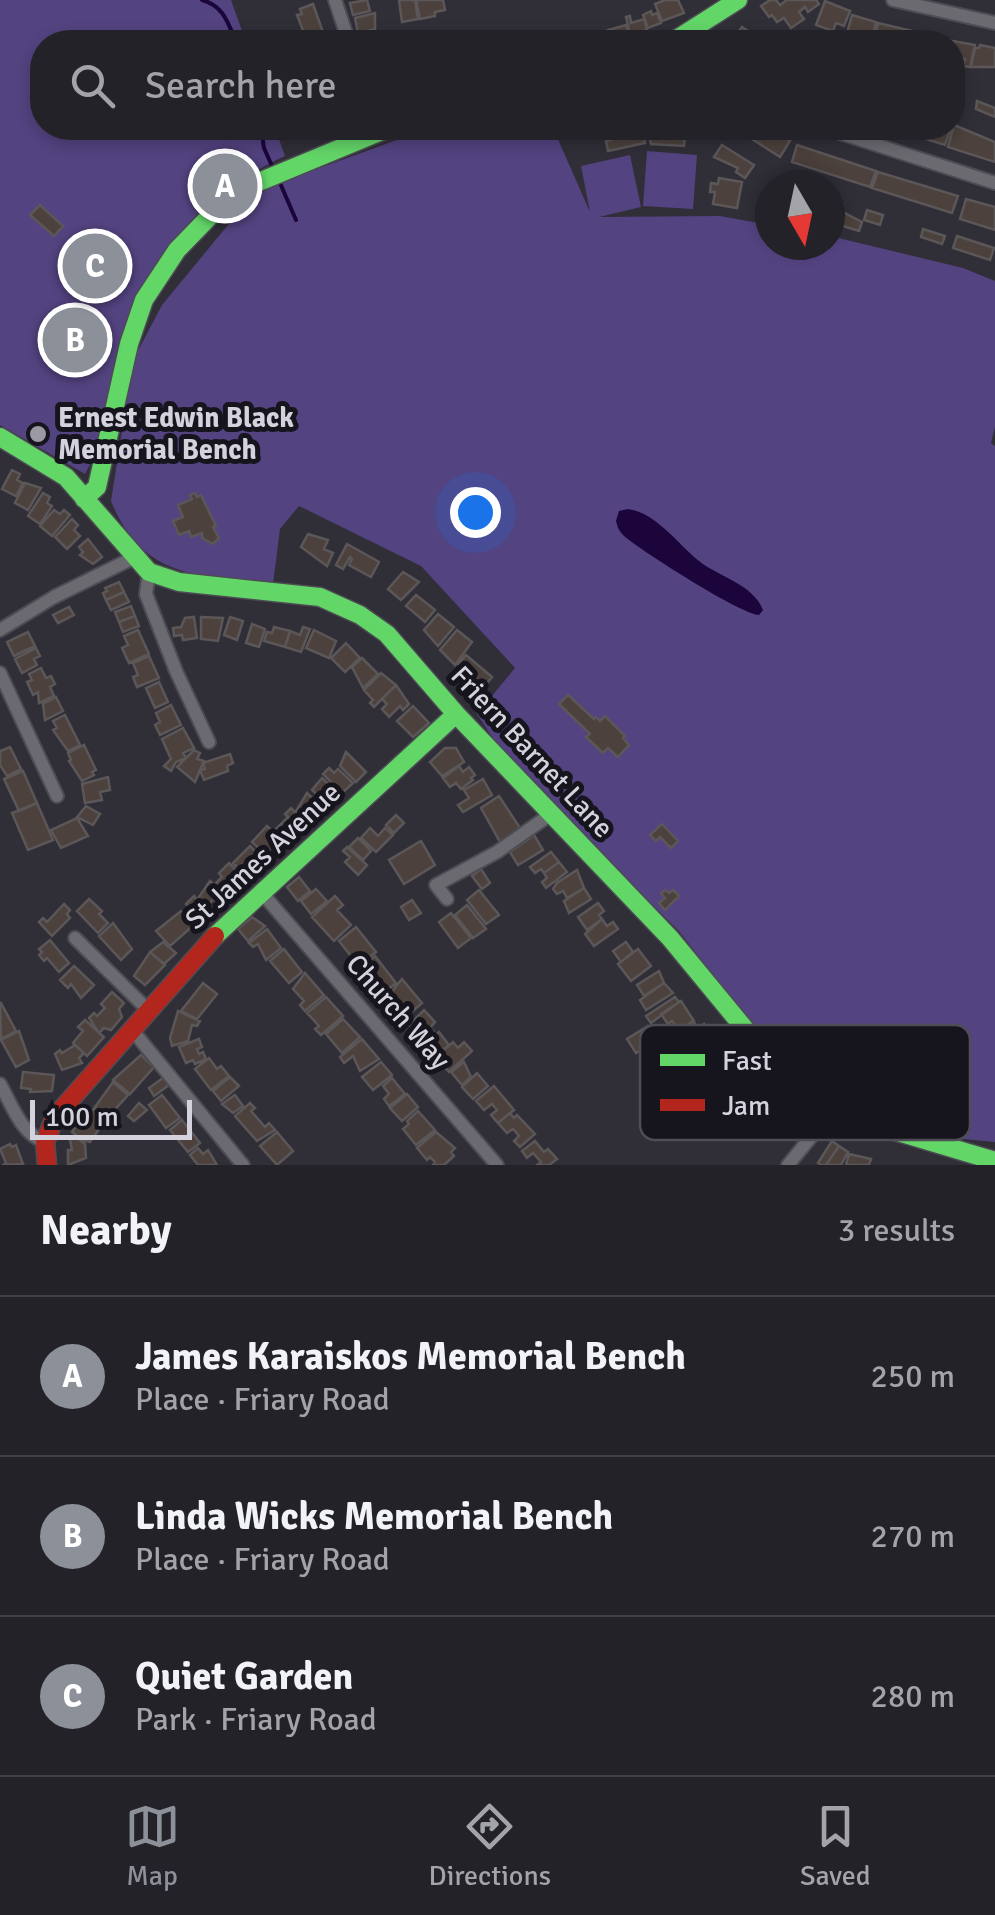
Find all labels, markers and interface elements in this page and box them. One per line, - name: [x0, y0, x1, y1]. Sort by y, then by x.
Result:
- search box: [30, 30, 965, 140]
- icon: search: [65, 58, 120, 113]
- text: Search here: [145, 62, 337, 109]
- pin: A: [192, 148, 258, 224]
- north arrow: [755, 170, 845, 260]
- pin: C: [62, 228, 128, 304]
- pin: B: [42, 302, 108, 378]
- place label: Ernest Edwin Black Memorial Bench: [58, 401, 294, 467]
- marker: Ernest Edwin Black Memorial Bench: [27, 423, 49, 445]
- your location: [450, 487, 501, 538]
- street label: Friern Barnet Lane: [444, 659, 620, 845]
- street label: St James Avenue: [178, 775, 348, 937]
- street label: Church Way: [339, 947, 457, 1077]
- legend: [640, 1025, 970, 1140]
- text: Fast: [722, 1044, 772, 1078]
- text: Jam: [722, 1089, 770, 1123]
- scale bar: [30, 1095, 192, 1140]
- text: 100 m: [45, 1100, 119, 1134]
- text: Nearby: [40, 1205, 172, 1256]
- text: 3 results: [838, 1211, 955, 1250]
- text: James Karaiskos Memorial Bench: [135, 1333, 686, 1380]
- text: A: [62, 1357, 83, 1396]
- text: 250 m: [871, 1357, 955, 1396]
- text: Place · Friary Road: [135, 1380, 390, 1419]
- text: Linda Wicks Memorial Bench: [135, 1493, 613, 1540]
- text: B: [63, 1517, 82, 1556]
- text: 270 m: [871, 1517, 955, 1556]
- text: Place · Friary Road: [135, 1540, 390, 1579]
- text: Quiet Garden: [135, 1653, 353, 1700]
- text: C: [63, 1677, 82, 1716]
- text: 280 m: [871, 1677, 955, 1716]
- text: Park · Friary Road: [135, 1700, 377, 1739]
- tab: Map: [125, 1799, 180, 1893]
- tab: Directions: [429, 1799, 551, 1893]
- tab: Saved: [800, 1799, 870, 1893]

